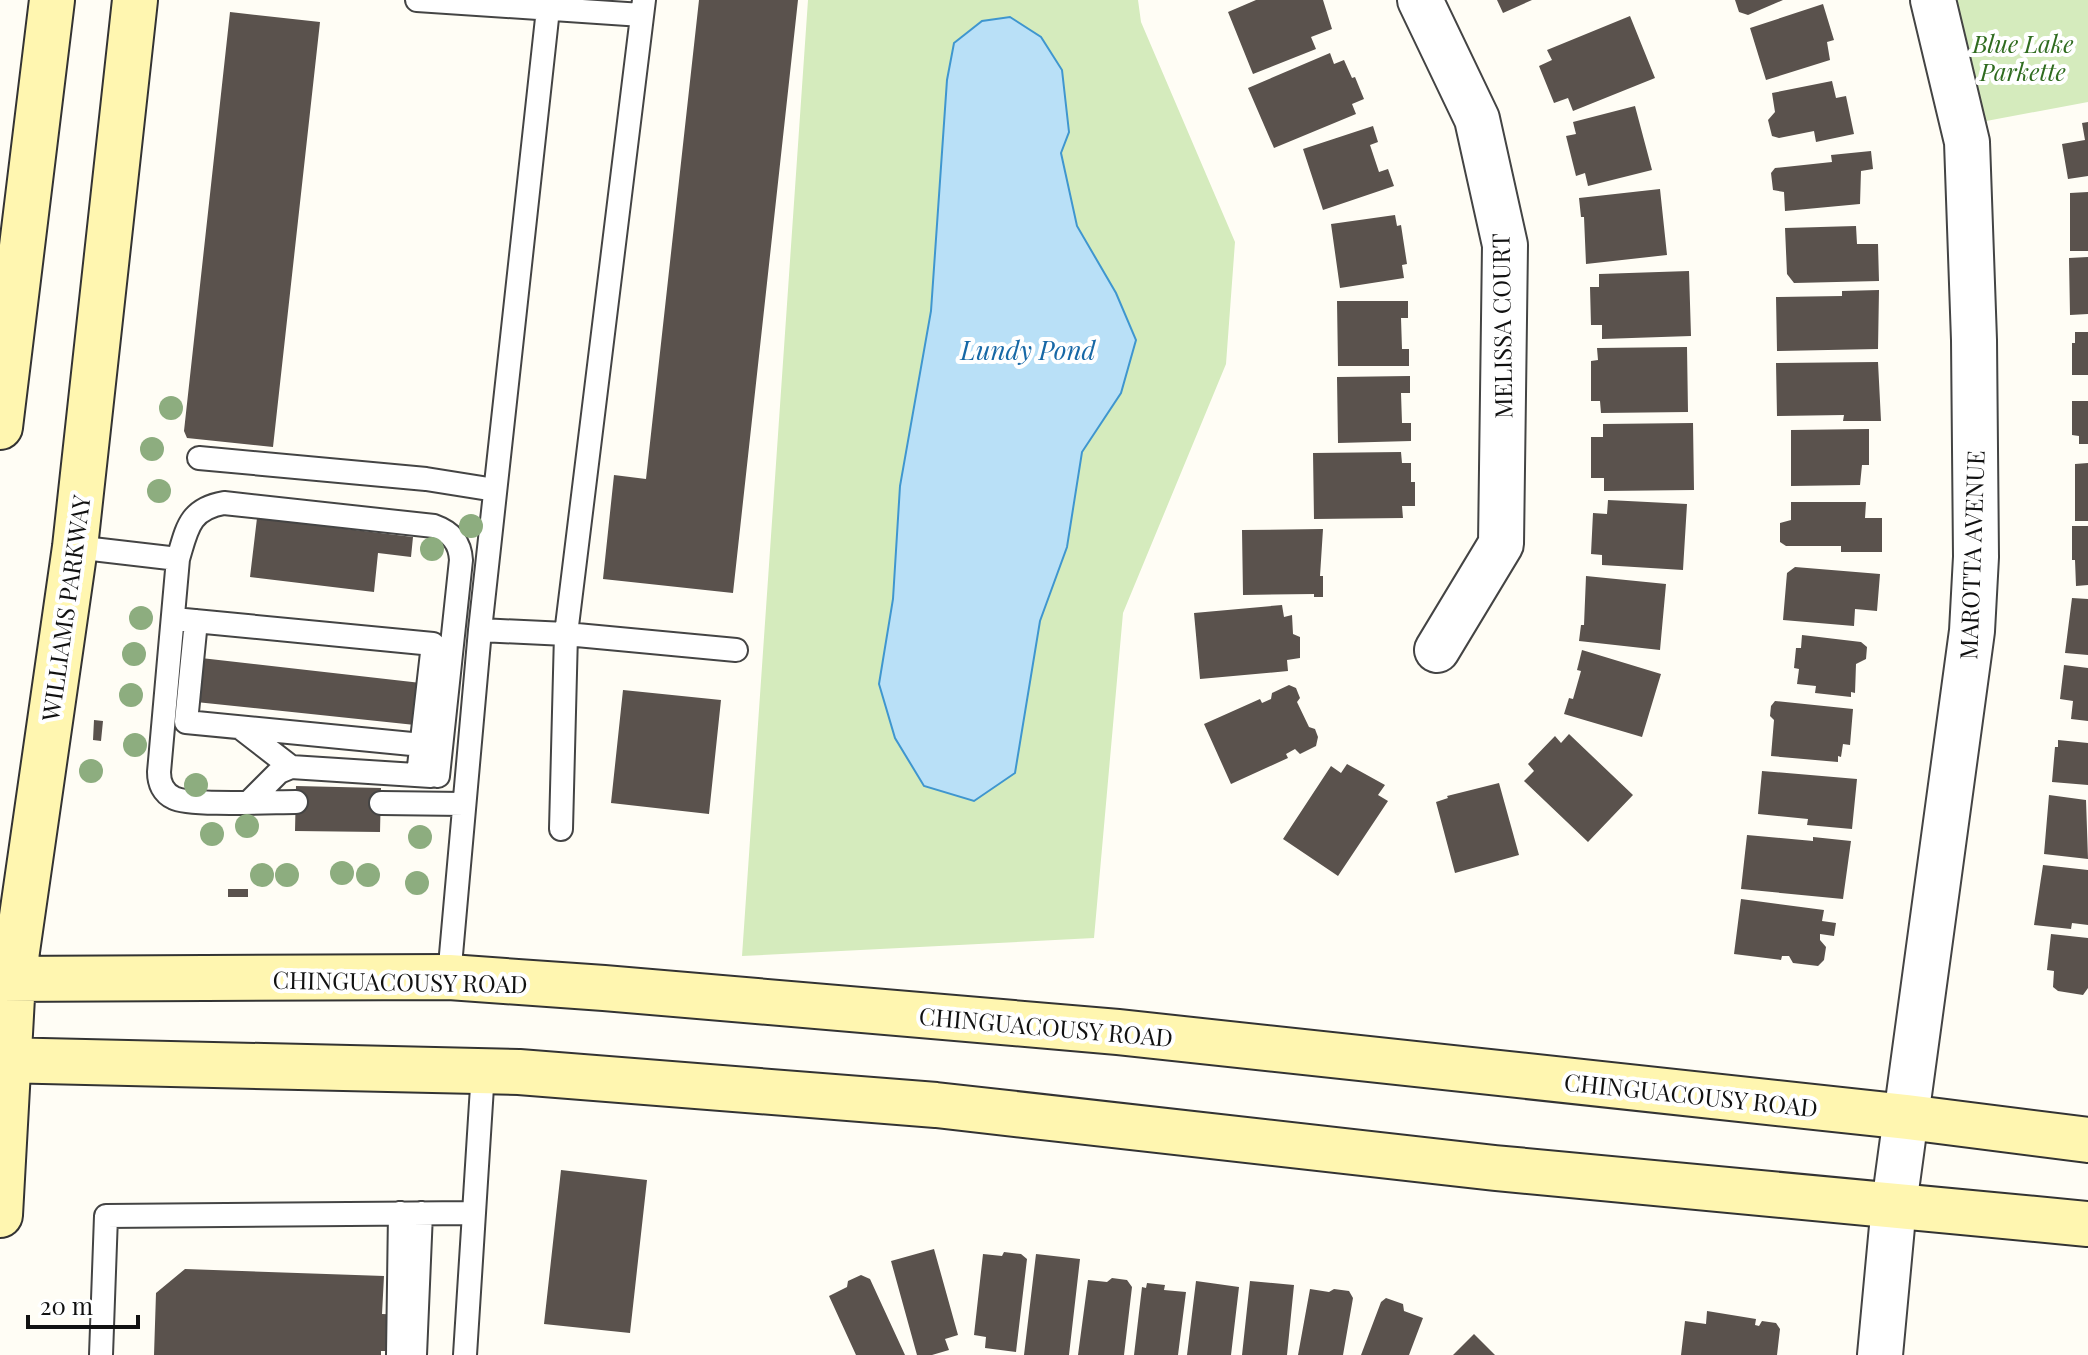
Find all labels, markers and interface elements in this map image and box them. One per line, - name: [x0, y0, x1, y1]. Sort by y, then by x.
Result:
- park label: Blue Lake Parkette: [1971, 27, 2074, 87]
- street label: MELISSA COURT: [1483, 233, 1519, 419]
- water label: Lundy Pond: [959, 332, 1096, 367]
- street label: MAROTTA AVENUE: [1951, 450, 1991, 660]
- street label: WILLIAMS PARKWAY: [33, 492, 97, 724]
- street label: CHINGUACOUSY ROAD: [272, 963, 528, 999]
- street label: CHINGUACOUSY ROAD: [918, 999, 1174, 1053]
- street label: CHINGUACOUSY ROAD: [1563, 1065, 1819, 1123]
- scale bar: [28, 1279, 138, 1329]
- text: 20 m: [40, 1289, 93, 1321]

